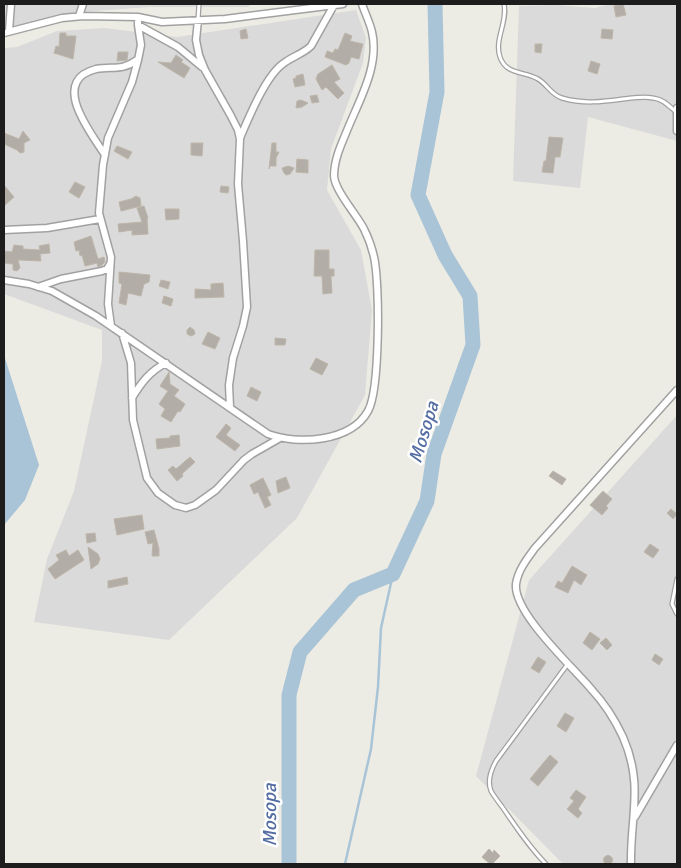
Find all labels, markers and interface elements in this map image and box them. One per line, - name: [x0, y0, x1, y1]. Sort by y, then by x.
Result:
- water label: Mosopa: [403, 397, 445, 466]
- water label: Mosopa: [258, 782, 282, 847]

